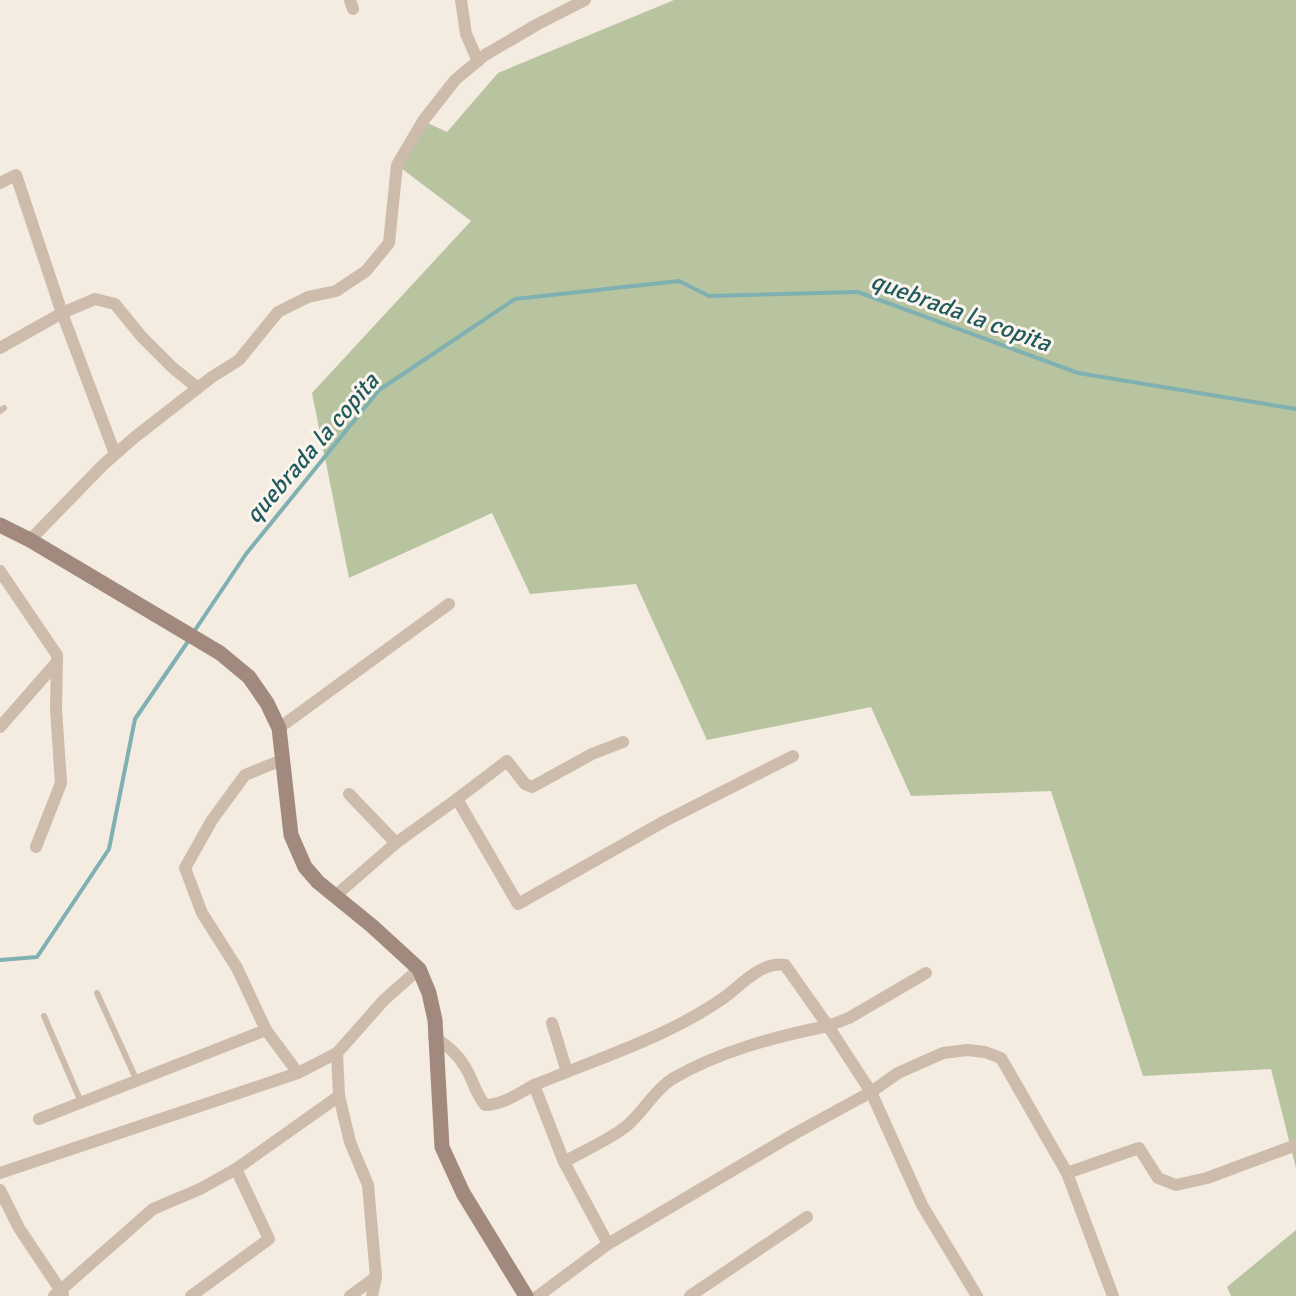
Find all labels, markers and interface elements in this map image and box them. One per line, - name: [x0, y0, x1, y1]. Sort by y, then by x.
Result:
- water label: quebrada la copita: [867, 266, 1056, 359]
- water label: quebrada la copita: [239, 366, 386, 529]

